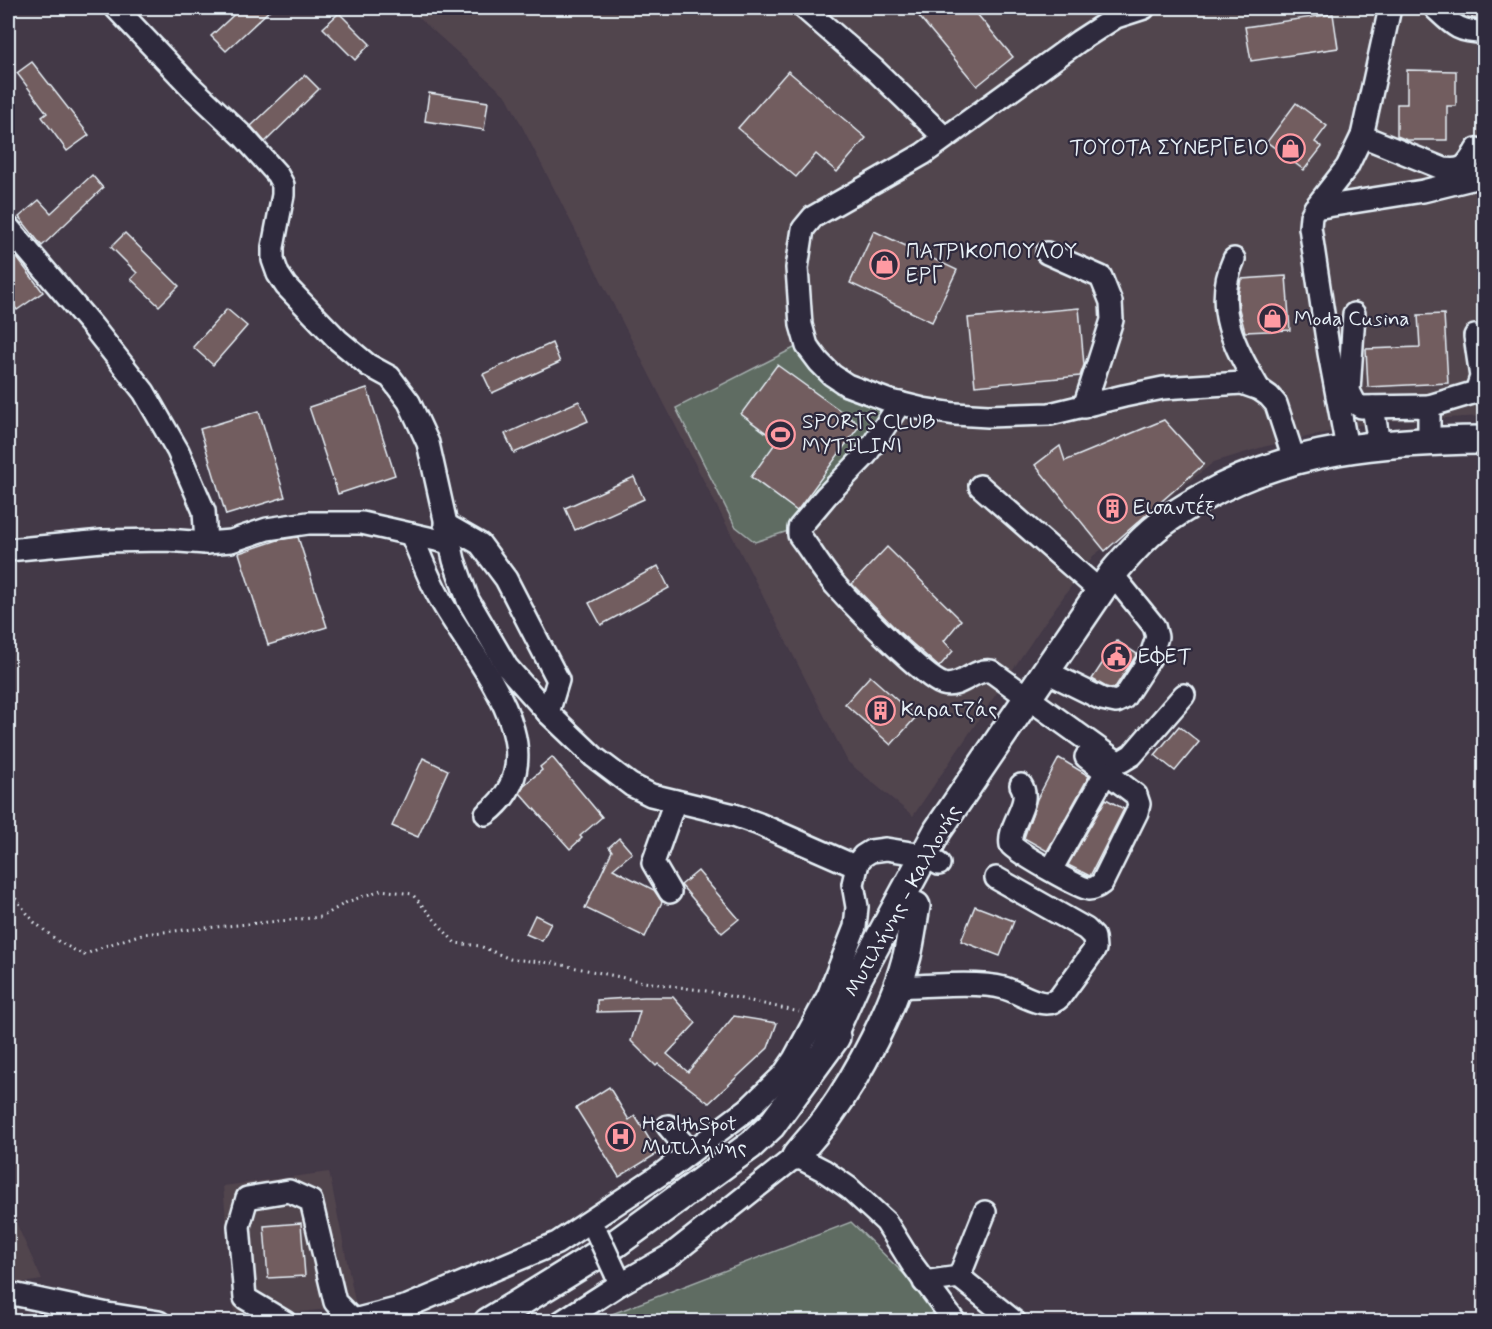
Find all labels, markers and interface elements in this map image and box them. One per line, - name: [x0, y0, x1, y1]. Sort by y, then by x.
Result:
- shop icon: ΤΟΥΟΤΑ ΣΥΝΕΡΓΕΙΟ: [1274, 132, 1306, 164]
- place label: ΤΟΥΟΤΑ ΣΥΝΕΡΓΕΙΟ: [1070, 134, 1269, 162]
- place label: ΠΑΤΡΙΚΟΠΟΥΛΟΥ ΕΡΓ: [906, 238, 1078, 290]
- shop icon: ΠΑΤΡΙΚΟΠΟΥΛΟΥ ΕΡΓ: [869, 248, 901, 280]
- shop icon: Moda Cusina: [1257, 303, 1289, 335]
- place label: Moda Cusina: [1294, 305, 1409, 333]
- place label: SPORTS CLUB MYTILINI: [802, 408, 935, 460]
- sports icon: SPORTS CLUB MYTILINI: [765, 418, 797, 450]
- building icon: Εισαντέξ: [1096, 492, 1128, 524]
- place label: Εισαντέξ: [1133, 493, 1215, 522]
- public building icon: ΕΦΕΤ: [1101, 641, 1133, 673]
- place label: ΕΦΕΤ: [1138, 643, 1192, 671]
- building icon: Καρατζάς: [864, 694, 896, 726]
- place label: Καρατζάς: [901, 696, 998, 724]
- street label: Μυτιλήνης - Καλλονής: [838, 800, 968, 1002]
- place label: HealthSpot Μυτιλήνης: [642, 1110, 747, 1162]
- hospital icon: HealthSpot Μυτιλήνης: [605, 1120, 637, 1152]

